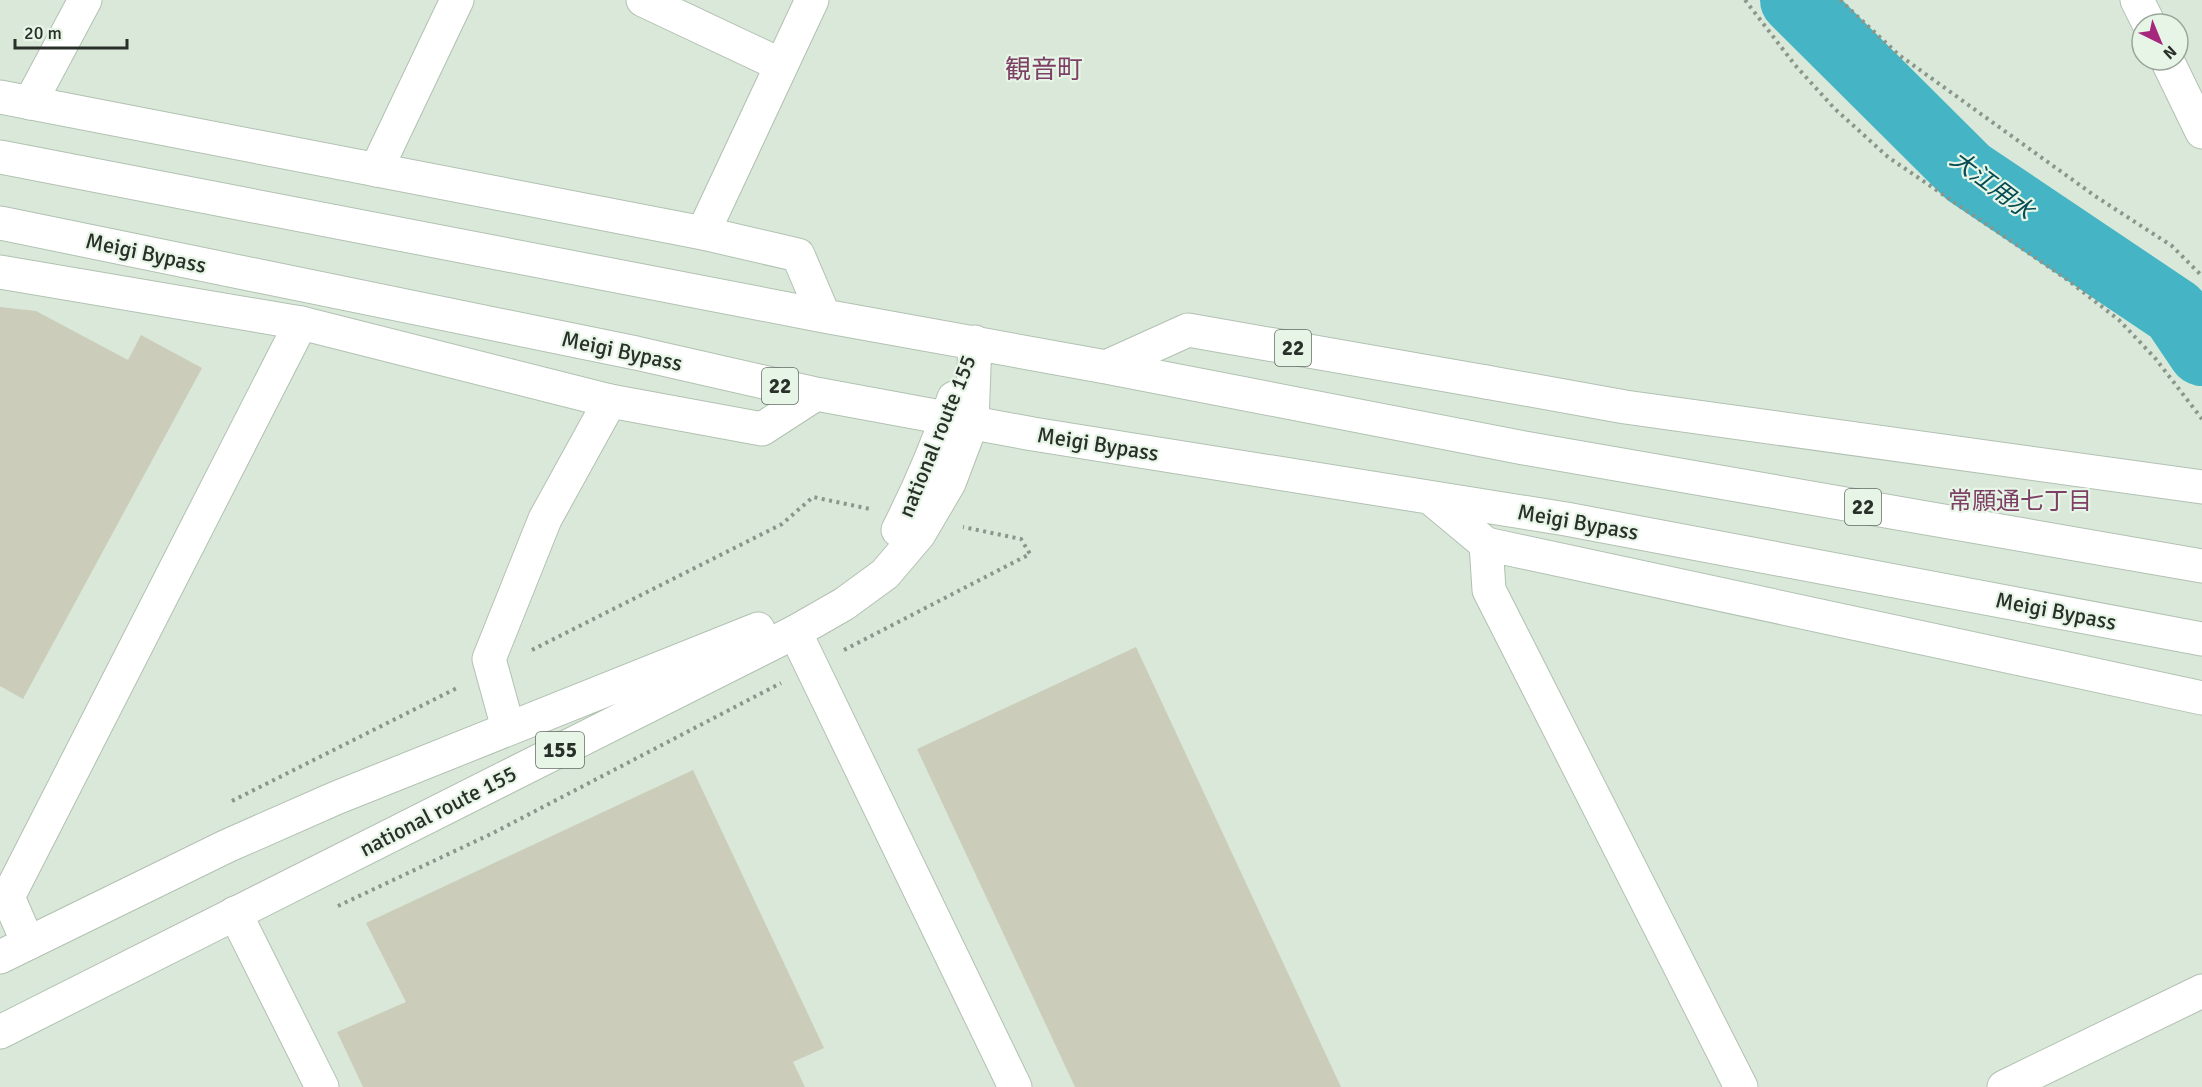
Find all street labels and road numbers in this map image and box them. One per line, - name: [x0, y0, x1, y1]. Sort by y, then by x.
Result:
- street label: Meigi Bypass: [83, 227, 209, 279]
- street label: Meigi Bypass: [559, 325, 685, 377]
- road number: 22: [1275, 330, 1311, 366]
- street label: national route 155: [892, 351, 982, 521]
- road number: 22: [762, 368, 798, 404]
- street label: Meigi Bypass: [1035, 421, 1161, 467]
- road number: 22: [1845, 489, 1881, 525]
- street label: Meigi Bypass: [1515, 498, 1641, 546]
- street label: Meigi Bypass: [1993, 586, 2119, 636]
- road number: 155: [536, 732, 584, 768]
- street label: national route 155: [355, 760, 521, 862]

